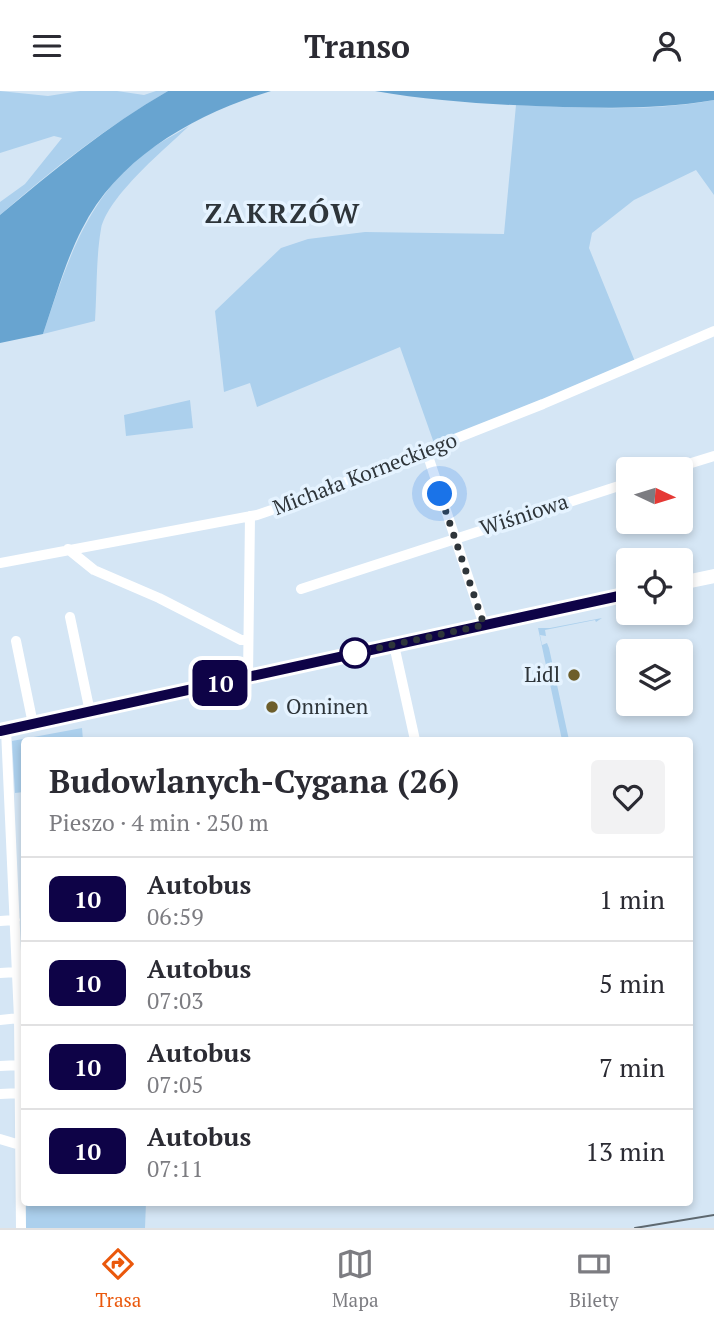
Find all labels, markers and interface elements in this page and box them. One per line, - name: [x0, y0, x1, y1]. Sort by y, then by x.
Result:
- text: Transo: [304, 25, 410, 67]
- icon: menu: [28, 27, 66, 65]
- icon: person: [648, 27, 686, 65]
- district label: ZAKRZÓW: [204, 194, 362, 231]
- street label: Michała Korneckiego: [268, 425, 461, 521]
- north arrow: [616, 457, 693, 534]
- map controls: [616, 457, 693, 716]
- your location: [422, 476, 457, 511]
- street label: Wiśniowa: [476, 487, 572, 541]
- button: locate: [616, 548, 693, 625]
- unlabelled marker: [340, 638, 370, 668]
- button: layers: [616, 639, 693, 716]
- line badge: 10: [188, 660, 252, 706]
- place label: Lidl: [524, 660, 560, 688]
- text: 10: [206, 667, 234, 699]
- marker: Lidl: [566, 667, 582, 683]
- place label: Onninen: [286, 692, 369, 720]
- marker: Onninen: [264, 699, 280, 715]
- text: Budowlanych-Cygana (26): [49, 759, 459, 802]
- button: heart: [591, 760, 665, 834]
- text: Pieszo · 4 min · 250 m: [49, 807, 269, 838]
- text: Autobus: [147, 867, 251, 901]
- text: 1 min: [599, 882, 665, 916]
- text: 10: [74, 883, 101, 915]
- text: 06:59: [147, 901, 204, 932]
- text: Autobus: [147, 951, 251, 985]
- text: 5 min: [599, 966, 665, 1000]
- text: 10: [74, 967, 101, 999]
- text: 07:03: [147, 985, 204, 1016]
- text: Autobus: [147, 1035, 251, 1069]
- text: 7 min: [599, 1050, 665, 1084]
- text: 10: [74, 1051, 101, 1083]
- text: 07:05: [147, 1069, 204, 1100]
- text: Autobus: [147, 1119, 251, 1153]
- text: 13 min: [585, 1134, 665, 1168]
- text: 10: [74, 1135, 101, 1167]
- text: 07:11: [147, 1153, 204, 1184]
- tab: Trasa: [95, 1245, 141, 1312]
- tab: Mapa: [332, 1245, 379, 1312]
- tab: Bilety: [569, 1245, 619, 1312]

